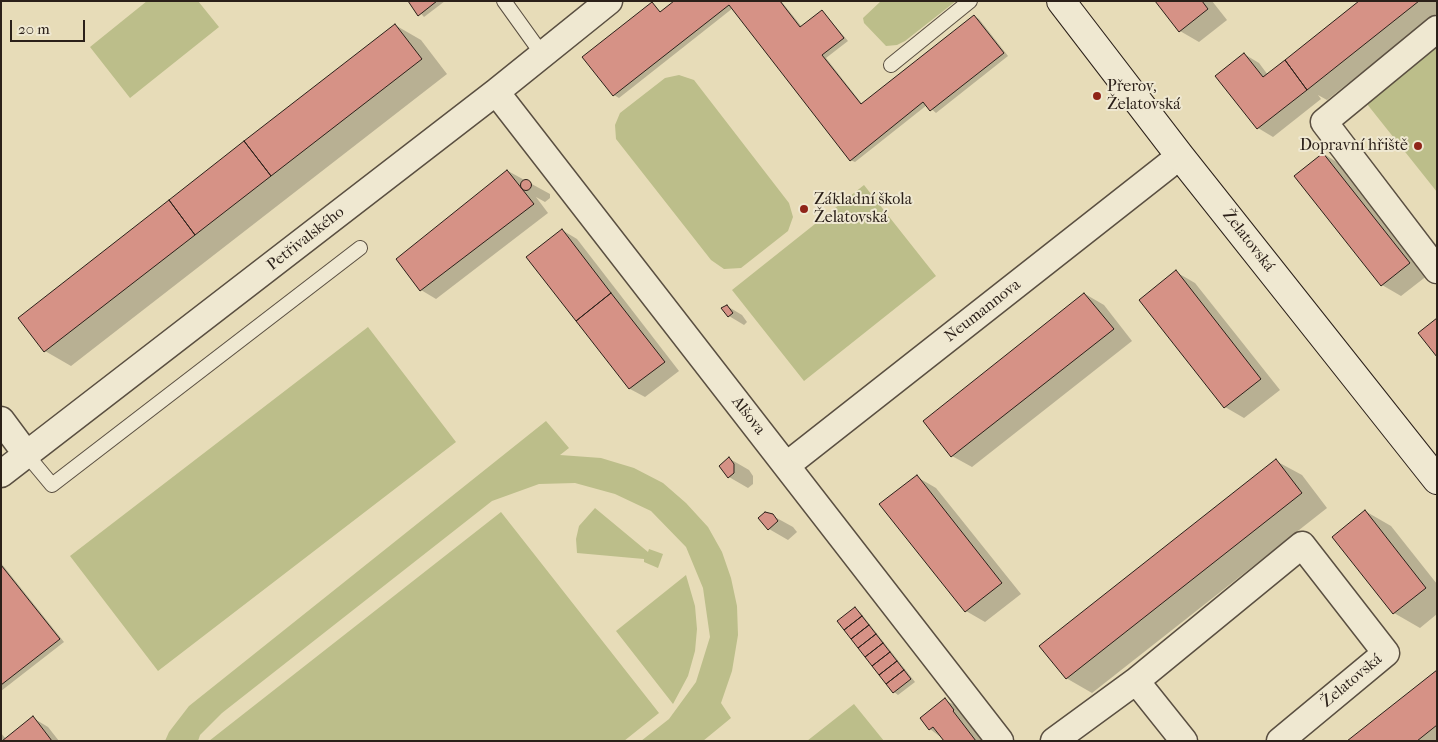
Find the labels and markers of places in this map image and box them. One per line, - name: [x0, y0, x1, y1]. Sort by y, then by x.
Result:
- place label: Přerov, Želatovská: [1107, 77, 1181, 115]
- marker: Přerov, Želatovská: [1091, 90, 1103, 102]
- place label: Dopravní hřiště: [1300, 136, 1408, 156]
- marker: Dopravní hřiště: [1412, 140, 1424, 152]
- place label: Základní škola Želatovská: [814, 190, 912, 228]
- marker: Základní škola Želatovská: [798, 203, 810, 215]

